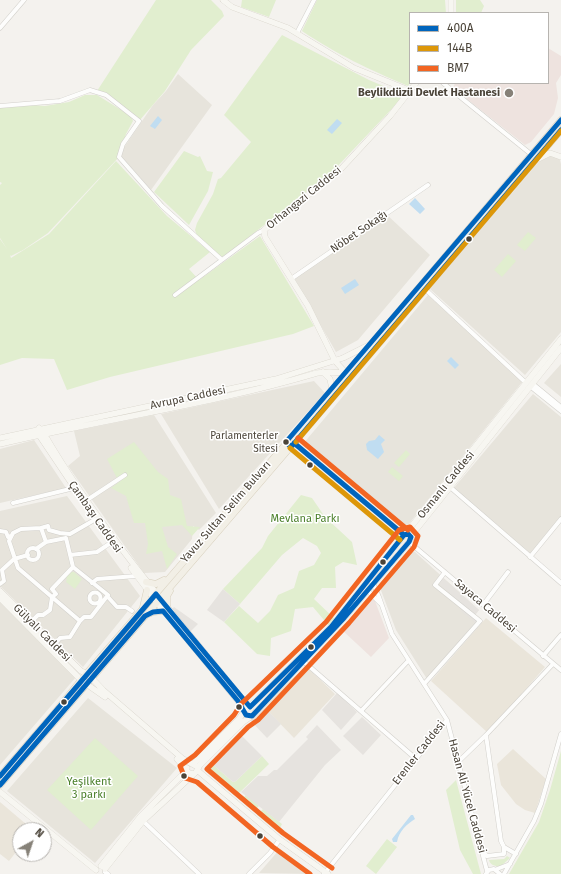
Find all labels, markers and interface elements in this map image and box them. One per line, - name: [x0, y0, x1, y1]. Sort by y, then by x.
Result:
- legend: [409, 12, 549, 84]
- text: 400A: [447, 21, 474, 35]
- text: 144B: [447, 41, 472, 55]
- text: BM7: [447, 61, 469, 75]
- place label: Beylikdüzü Devlet Hastanesi: [358, 86, 500, 100]
- marker: Beylikdüzü Devlet Hastanesi: [503, 87, 515, 99]
- street label: Orhangazi Caddesi: [264, 164, 344, 232]
- street label: Nöbet Sokağı: [328, 208, 390, 256]
- unlabelled marker: [464, 234, 474, 244]
- street label: Avrupa Caddesi: [149, 384, 227, 412]
- place label: Parlamenterler Sitesi: [210, 430, 278, 454]
- marker: Parlamenterler Sitesi: [281, 437, 291, 447]
- street label: Osmanlı Caddesi: [415, 448, 477, 522]
- street label: Yavuz Sultan Selim Bulvarı: [178, 458, 274, 566]
- unlabelled marker: [305, 460, 315, 470]
- street label: Çambaşı Caddesi: [65, 479, 125, 555]
- park label: Mevlana Parkı: [270, 512, 340, 526]
- unlabelled marker: [378, 557, 388, 567]
- street label: Sayaca Caddesi: [451, 576, 519, 636]
- street label: Gülyalı Caddesi: [10, 601, 74, 665]
- unlabelled marker: [306, 642, 316, 652]
- unlabelled marker: [59, 697, 69, 707]
- unlabelled marker: [234, 702, 244, 712]
- street label: Erenler Caddesi: [390, 718, 448, 788]
- street label: Hasan Ali Yücel Caddesi: [445, 737, 489, 855]
- unlabelled marker: [179, 771, 189, 781]
- park label: Yeşilkent 3 parkı: [67, 775, 111, 801]
- north arrow: [12, 822, 52, 862]
- text: N: [32, 826, 46, 841]
- unlabelled marker: [255, 831, 265, 841]

